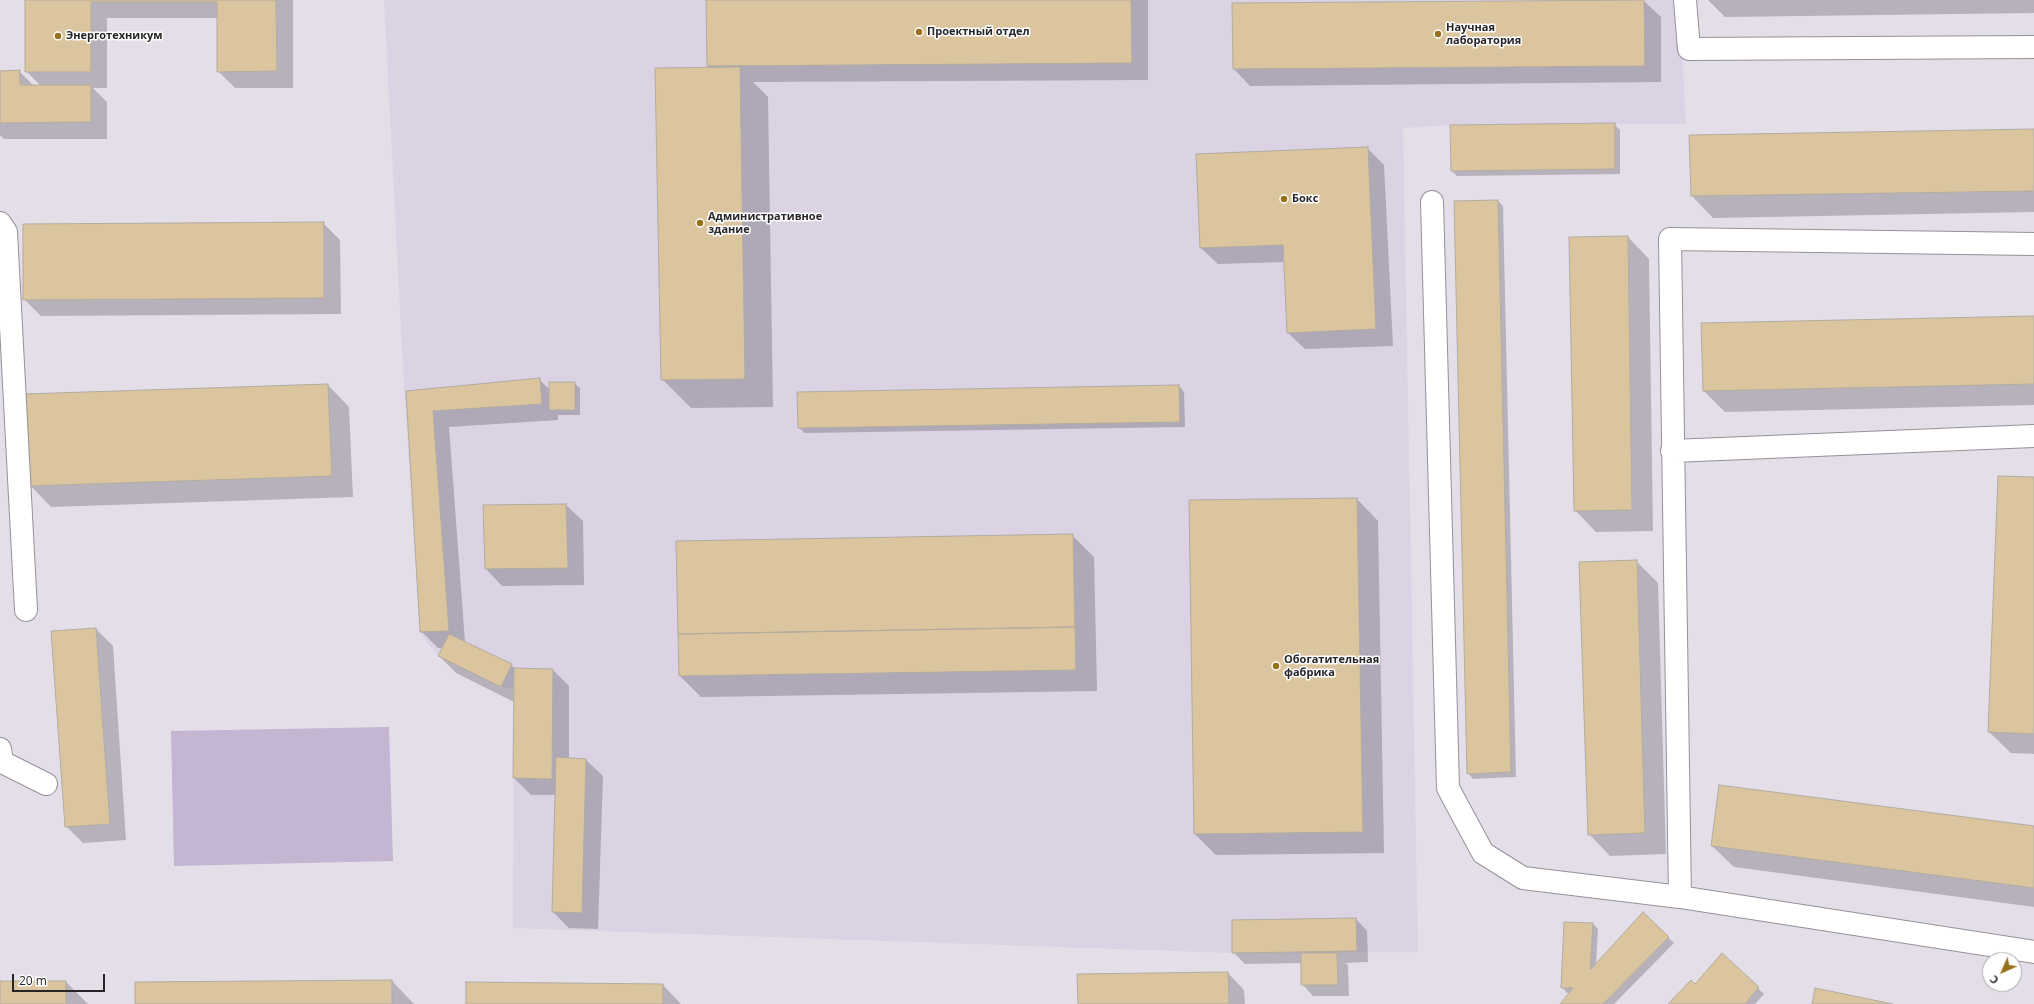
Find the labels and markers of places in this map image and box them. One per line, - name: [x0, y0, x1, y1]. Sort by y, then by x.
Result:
- place label: Научная лаборатория: [1446, 21, 1521, 47]
- place label: Проектный отдел: [927, 25, 1030, 39]
- marker: Проектный отдел: [914, 27, 924, 37]
- place label: Энерготехникум: [66, 29, 163, 43]
- marker: Научная лаборатория: [1433, 29, 1443, 39]
- marker: Энерготехникум: [53, 31, 63, 41]
- place label: Бокс: [1292, 192, 1318, 206]
- marker: Бокс: [1279, 194, 1289, 204]
- place label: Административное здание: [708, 210, 822, 236]
- marker: Административное здание: [695, 218, 705, 228]
- place label: Обогатительная фабрика: [1284, 653, 1379, 679]
- marker: Обогатительная фабрика: [1271, 661, 1281, 671]

